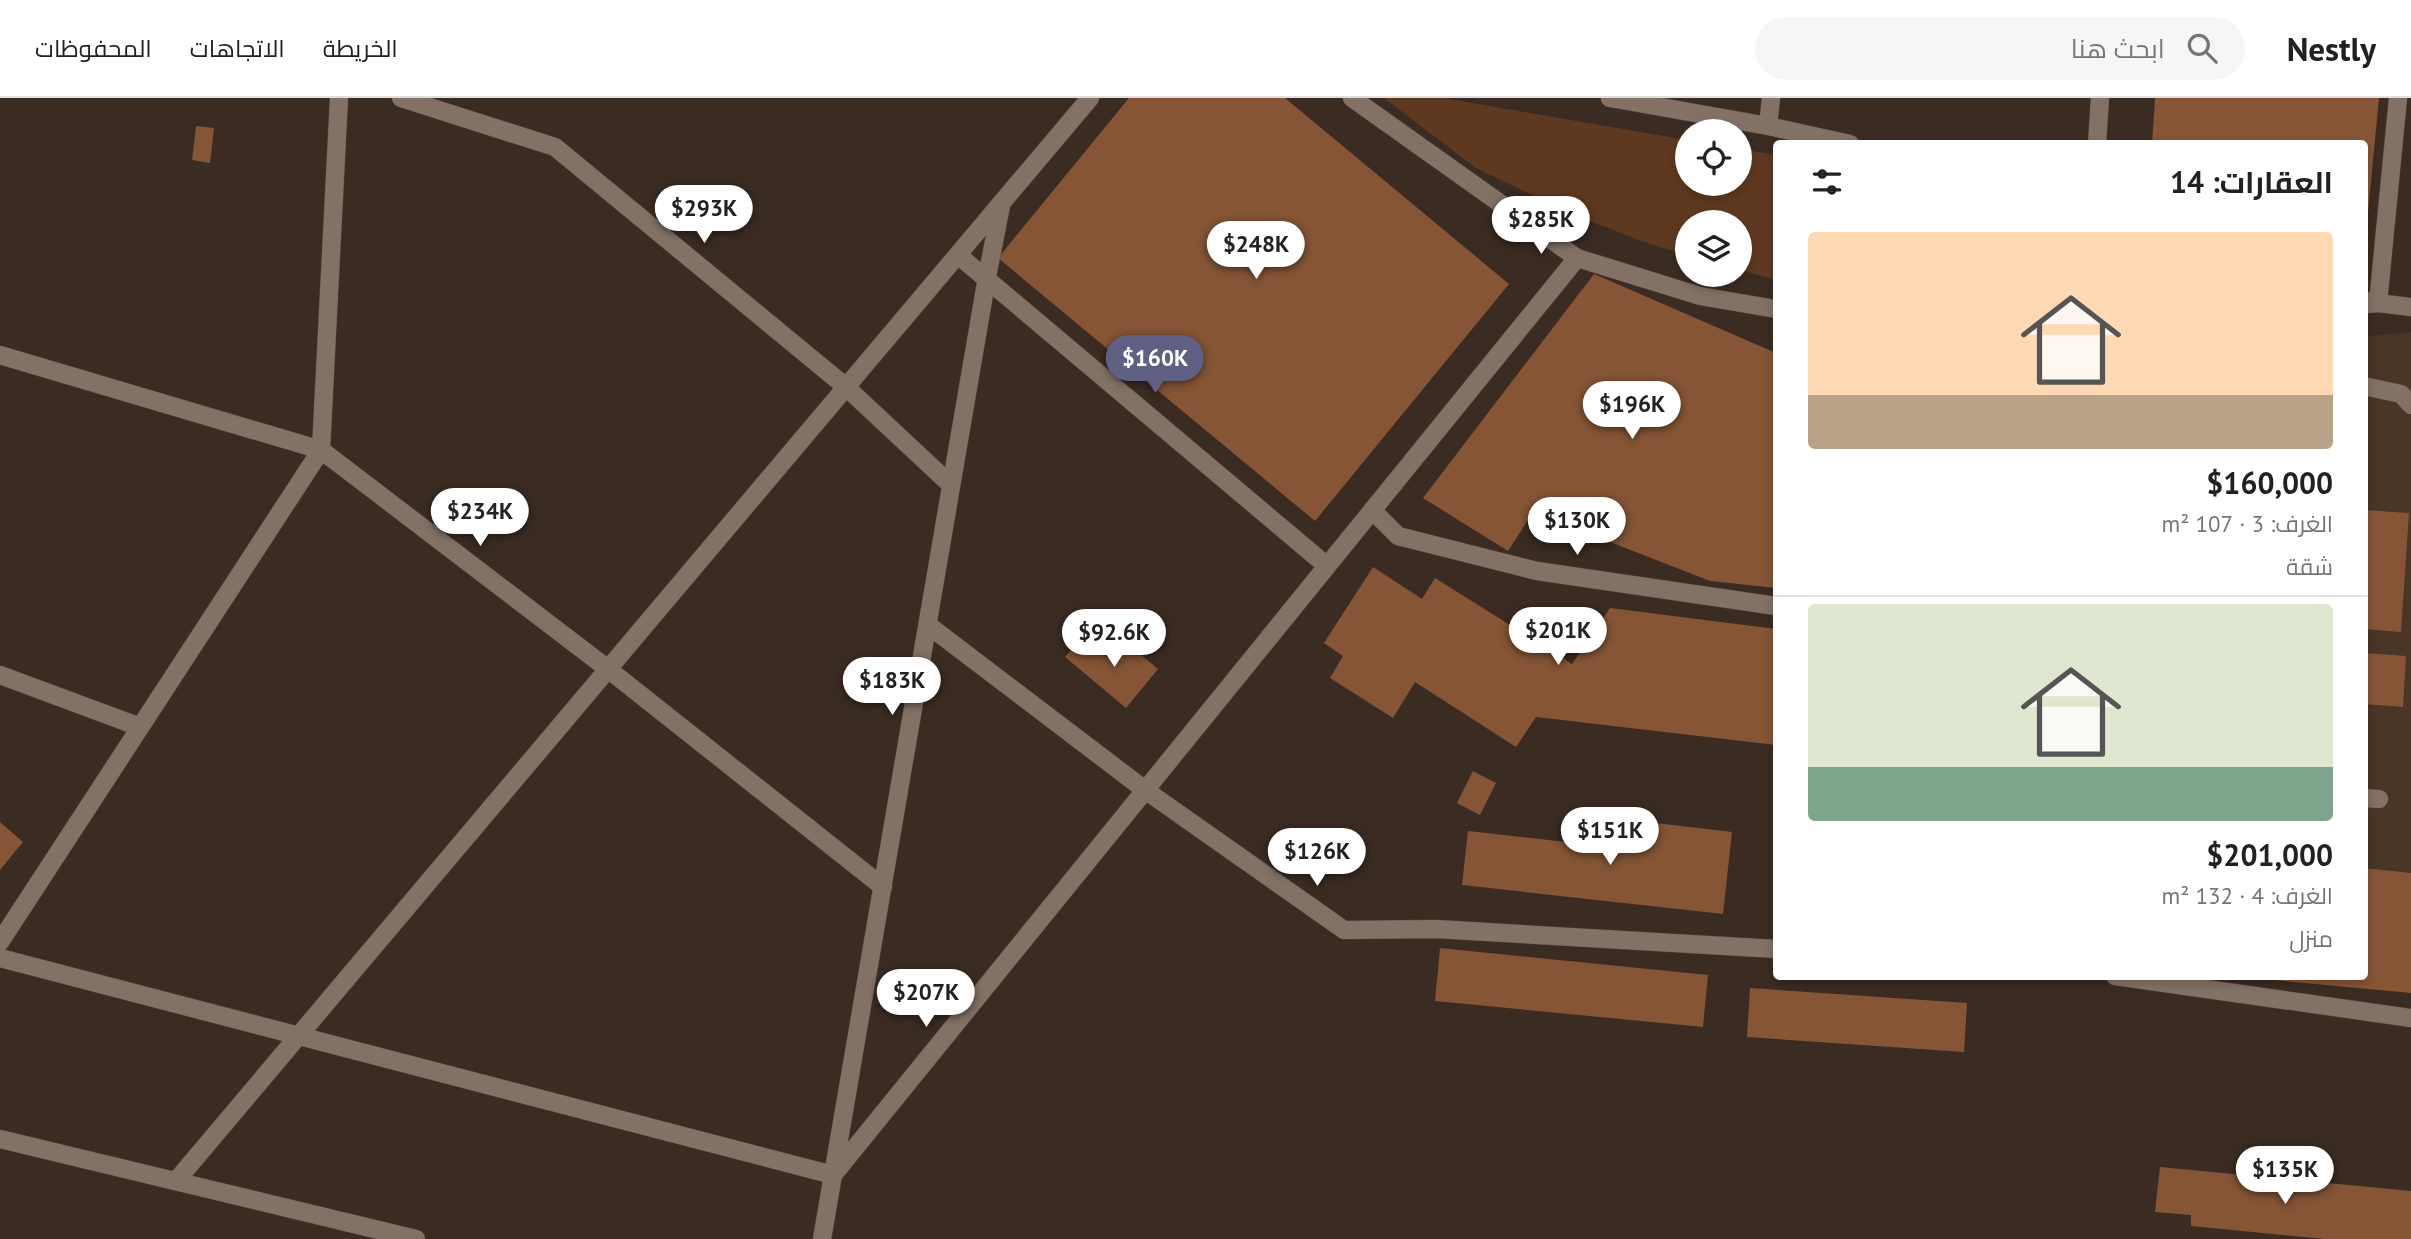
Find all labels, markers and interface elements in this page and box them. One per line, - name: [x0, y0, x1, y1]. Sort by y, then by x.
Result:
- search box: [1755, 17, 2245, 80]
- text: Nestly: [2287, 27, 2376, 70]
- icon: search: [2183, 29, 2221, 67]
- text: ابحث هنا: [2071, 32, 2165, 65]
- text: المحفوظات: [35, 33, 152, 64]
- text: الاتجاهات: [190, 33, 285, 64]
- text: الخريطة: [323, 33, 398, 64]
- map controls: [1675, 119, 1752, 287]
- button: locate: [1675, 119, 1752, 196]
- text: العقارات: 14: [2170, 162, 2333, 201]
- icon: filters: [1808, 163, 1846, 201]
- pin: $293K: [655, 186, 753, 245]
- text: $293K: [671, 193, 737, 222]
- pin: $285K: [1492, 197, 1590, 256]
- text: $285K: [1508, 204, 1574, 233]
- button: layers: [1675, 210, 1752, 287]
- pin: $248K: [1207, 222, 1305, 281]
- text: $248K: [1223, 229, 1289, 258]
- icon: home: [2008, 277, 2134, 403]
- pin: $160K: [1106, 336, 1204, 395]
- text: $160K: [1122, 343, 1188, 372]
- pin: $196K: [1583, 382, 1681, 441]
- text: $196K: [1599, 389, 1665, 418]
- text: $160,000: [2206, 463, 2333, 502]
- pin: $234K: [431, 489, 529, 548]
- text: $234K: [447, 496, 513, 525]
- pin: $130K: [1528, 498, 1626, 557]
- text: $130K: [1544, 505, 1610, 534]
- text: الغرف: 3 · 107 m²: [2162, 509, 2333, 538]
- text: شقة: [2286, 552, 2333, 581]
- pin: $201K: [1509, 608, 1607, 667]
- pin: $92.6K: [1057, 610, 1171, 669]
- text: $201K: [1525, 615, 1591, 644]
- text: $92.6K: [1078, 617, 1150, 646]
- icon: home: [2008, 649, 2134, 775]
- pin: $183K: [843, 658, 941, 717]
- text: $183K: [859, 665, 925, 694]
- pin: $151K: [1561, 808, 1659, 867]
- text: $151K: [1577, 815, 1643, 844]
- pin: $126K: [1268, 828, 1366, 888]
- text: $201,000: [2206, 835, 2333, 874]
- text: $126K: [1284, 836, 1350, 865]
- text: الغرف: 4 · 132 m²: [2162, 881, 2333, 910]
- text: منزل: [2289, 924, 2333, 953]
- pin: $207K: [877, 970, 975, 1029]
- text: $207K: [893, 977, 959, 1006]
- pin: $135K: [2236, 1146, 2334, 1206]
- text: $135K: [2252, 1154, 2318, 1183]

